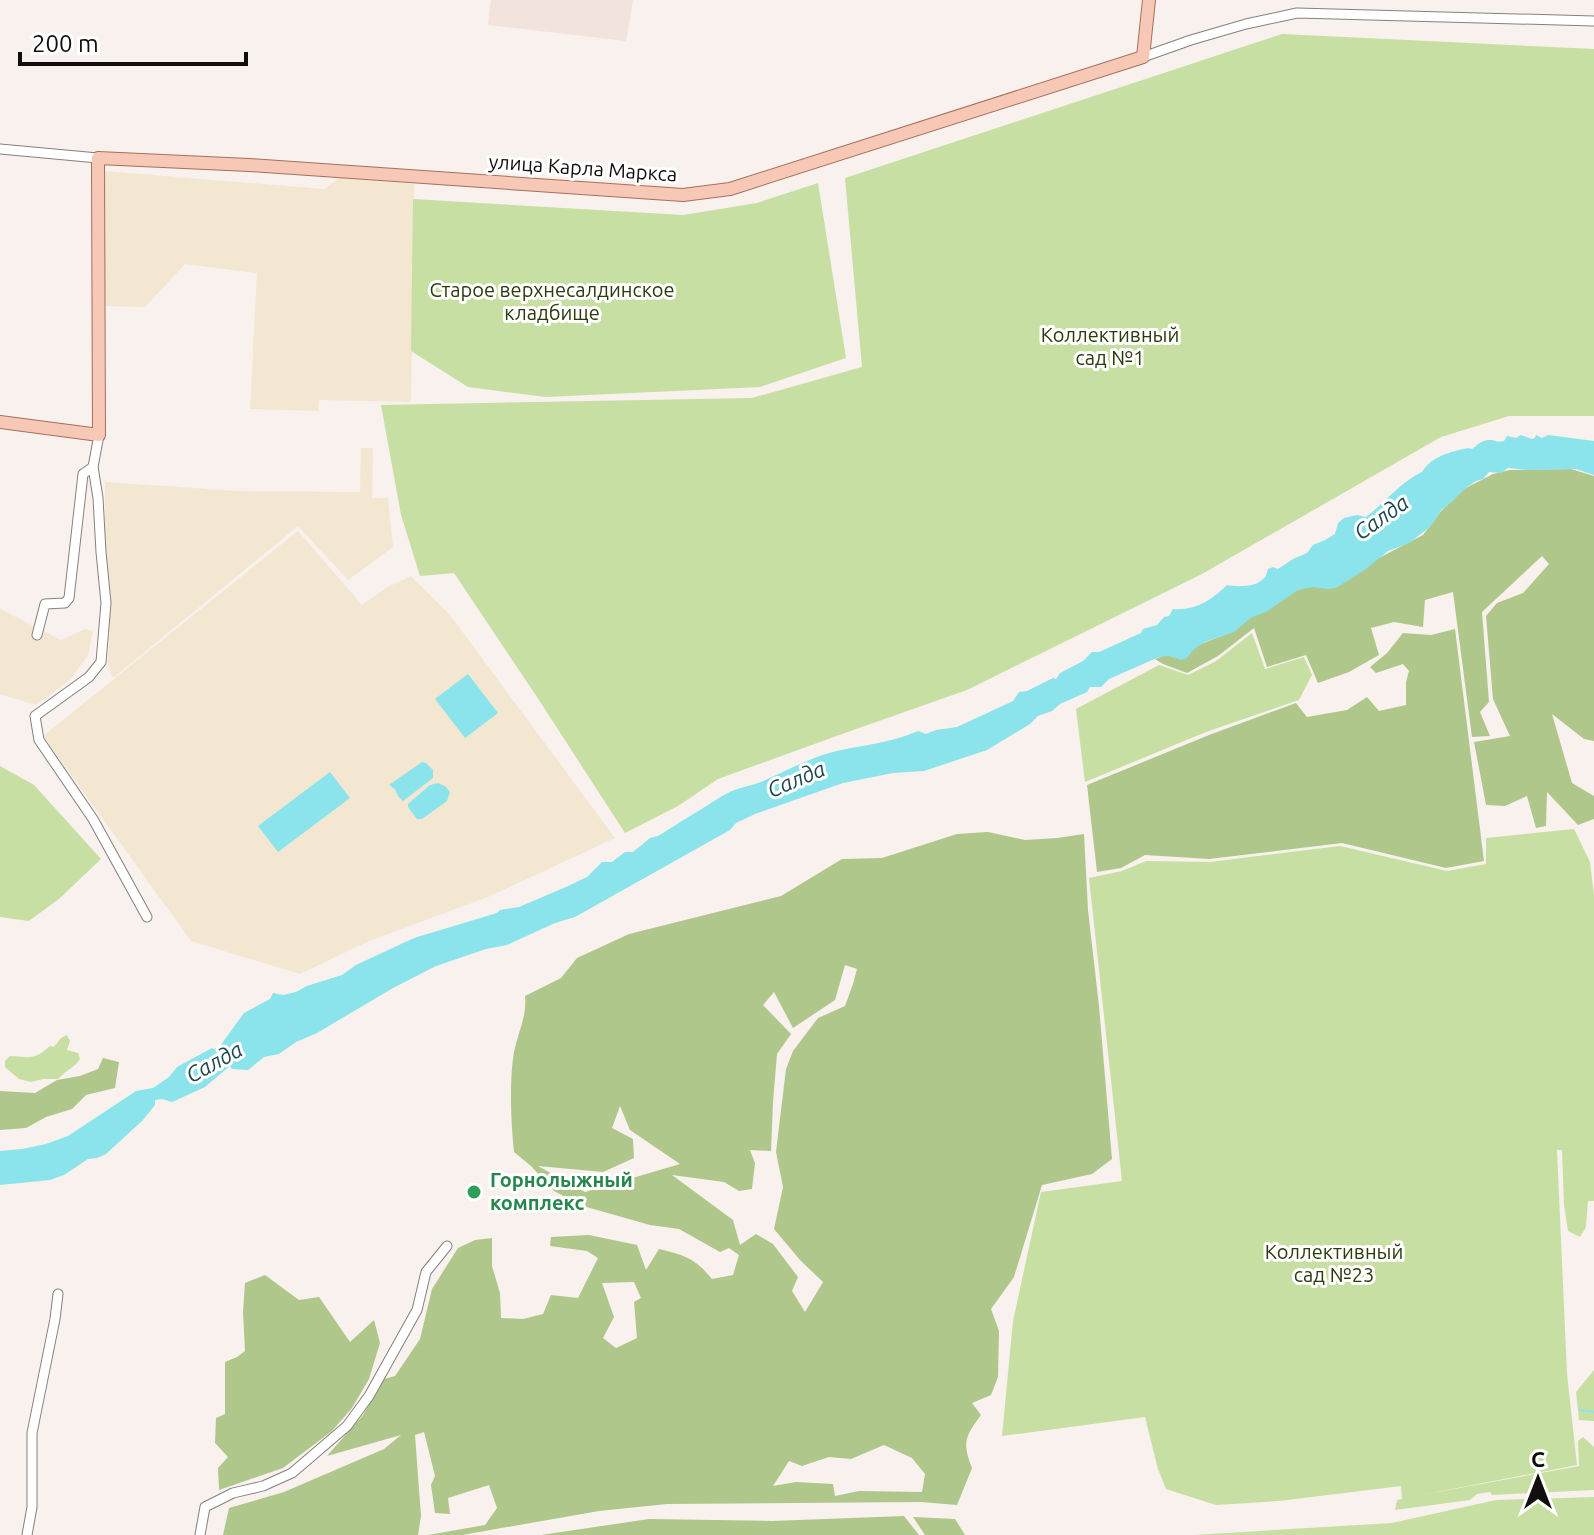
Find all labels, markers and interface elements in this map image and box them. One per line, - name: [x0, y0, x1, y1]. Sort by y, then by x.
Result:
- scale bar: [20, 16, 246, 66]
- text: 200 m: [32, 30, 99, 57]
- street label: улица Карла Маркса: [488, 149, 678, 186]
- park label: Старое верхнесалдинское кладбище: [430, 278, 674, 324]
- park label: Коллективный сад №1: [1041, 323, 1179, 369]
- water label: Салда: [1349, 489, 1413, 544]
- water label: Салда: [763, 755, 829, 802]
- water label: Салда: [181, 1036, 246, 1087]
- place label: Горнолыжный комплекс: [490, 1168, 633, 1214]
- marker: Горнолыжный комплекс: [465, 1183, 483, 1201]
- park label: Коллективный сад №23: [1265, 1240, 1403, 1286]
- north arrow: [1498, 1439, 1578, 1519]
- text: С: [1531, 1446, 1545, 1471]

